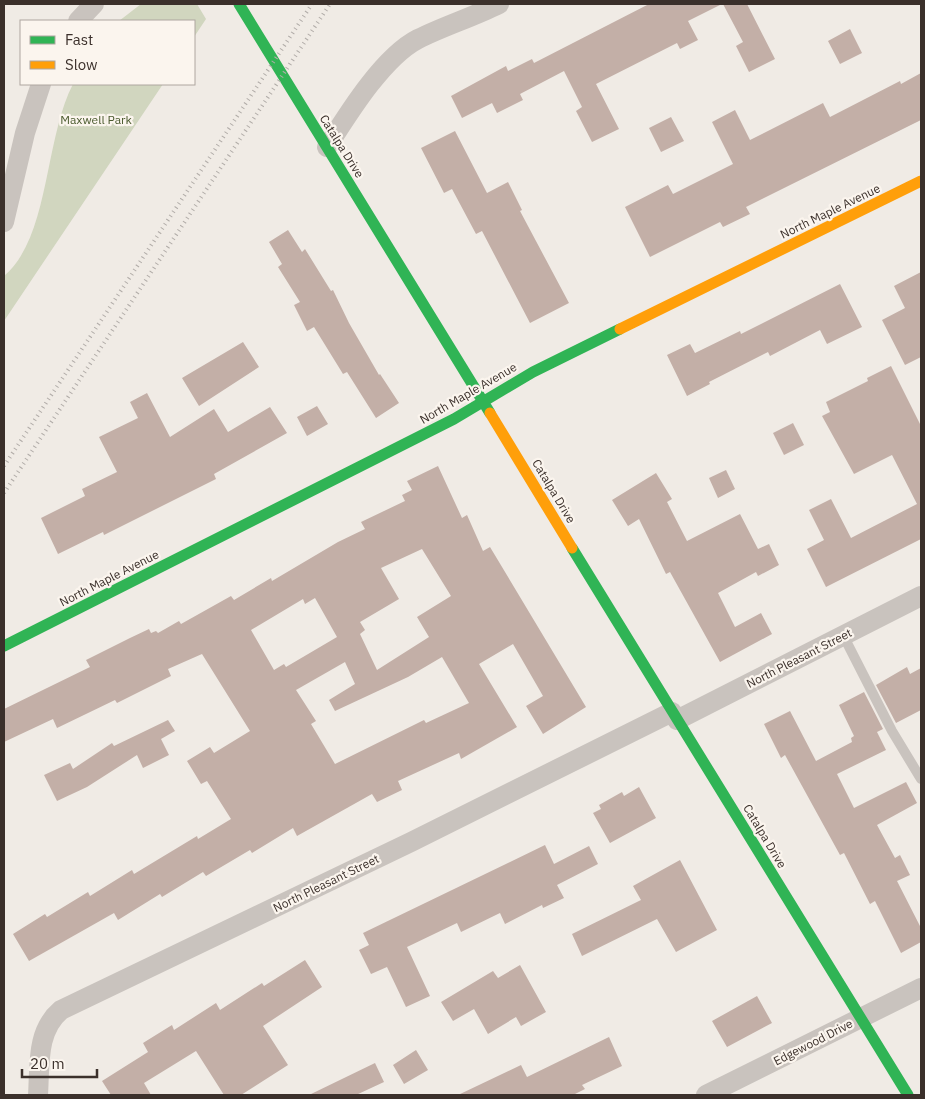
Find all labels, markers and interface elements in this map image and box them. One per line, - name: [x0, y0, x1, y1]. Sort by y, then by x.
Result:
- legend: [20, 20, 195, 85]
- text: Fast: [65, 30, 93, 49]
- text: Slow: [65, 55, 98, 74]
- park label: Maxwell Park: [60, 112, 132, 127]
- street label: Catalpa Drive: [317, 112, 368, 181]
- street label: North Maple Avenue: [778, 180, 883, 242]
- street label: North Maple Avenue: [417, 359, 519, 427]
- street label: Catalpa Drive: [529, 456, 579, 526]
- street label: North Maple Avenue: [57, 546, 161, 610]
- street label: North Pleasant Street: [744, 625, 854, 691]
- street label: Catalpa Drive: [740, 801, 790, 871]
- street label: North Pleasant Street: [271, 851, 381, 915]
- street label: Edgewood Drive: [771, 1015, 855, 1068]
- scale bar: [22, 1046, 98, 1078]
- text: 20 m: [30, 1054, 65, 1073]

